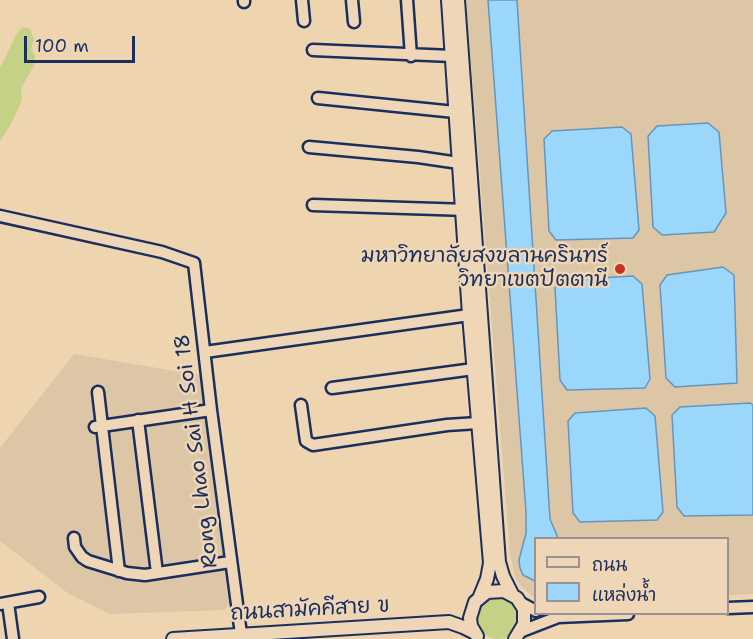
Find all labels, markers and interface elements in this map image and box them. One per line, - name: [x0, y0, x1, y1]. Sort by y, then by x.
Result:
- scale bar: [27, 24, 138, 62]
- text: 100 m: [35, 34, 89, 58]
- place label: มหาวิทยาลัยสงขลานครินทร์ วิทยาเขตปัตตานี: [361, 244, 608, 294]
- marker: มหาวิทยาลัยสงขลานครินทร์ วิทยาเขตปัตตานี: [613, 262, 627, 276]
- street label: Rong Lhao Sai H Soi 18: [170, 332, 224, 570]
- legend: [534, 537, 729, 615]
- text: ถนน: [592, 553, 627, 577]
- text: แหล่งน้ำ: [592, 583, 656, 607]
- street label: ถนนสามัคคีสาย ข: [230, 593, 390, 627]

